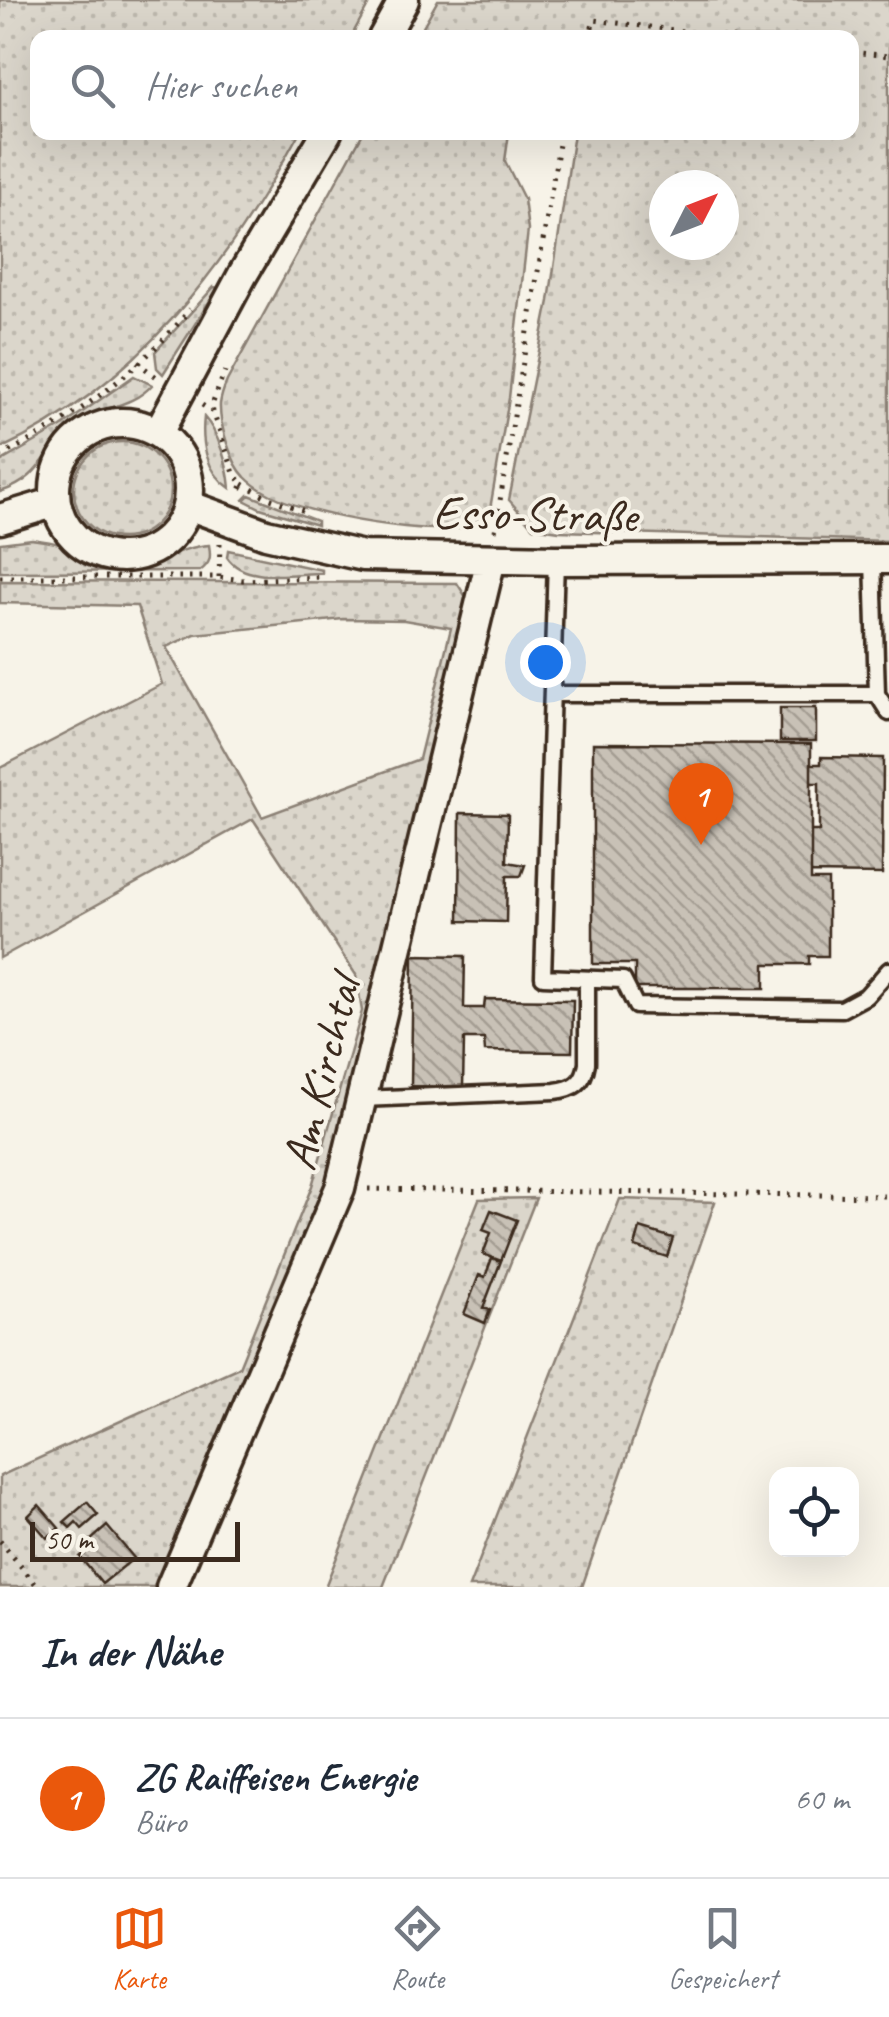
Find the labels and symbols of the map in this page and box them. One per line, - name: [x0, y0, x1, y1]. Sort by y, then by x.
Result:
- north arrow: [649, 170, 739, 260]
- street label: Esso-Straße: [433, 482, 641, 546]
- your location: [520, 637, 571, 688]
- pin: 1: [668, 762, 734, 845]
- street label: Am Kirchtal: [268, 963, 376, 1176]
- scale bar: [30, 1517, 240, 1562]

